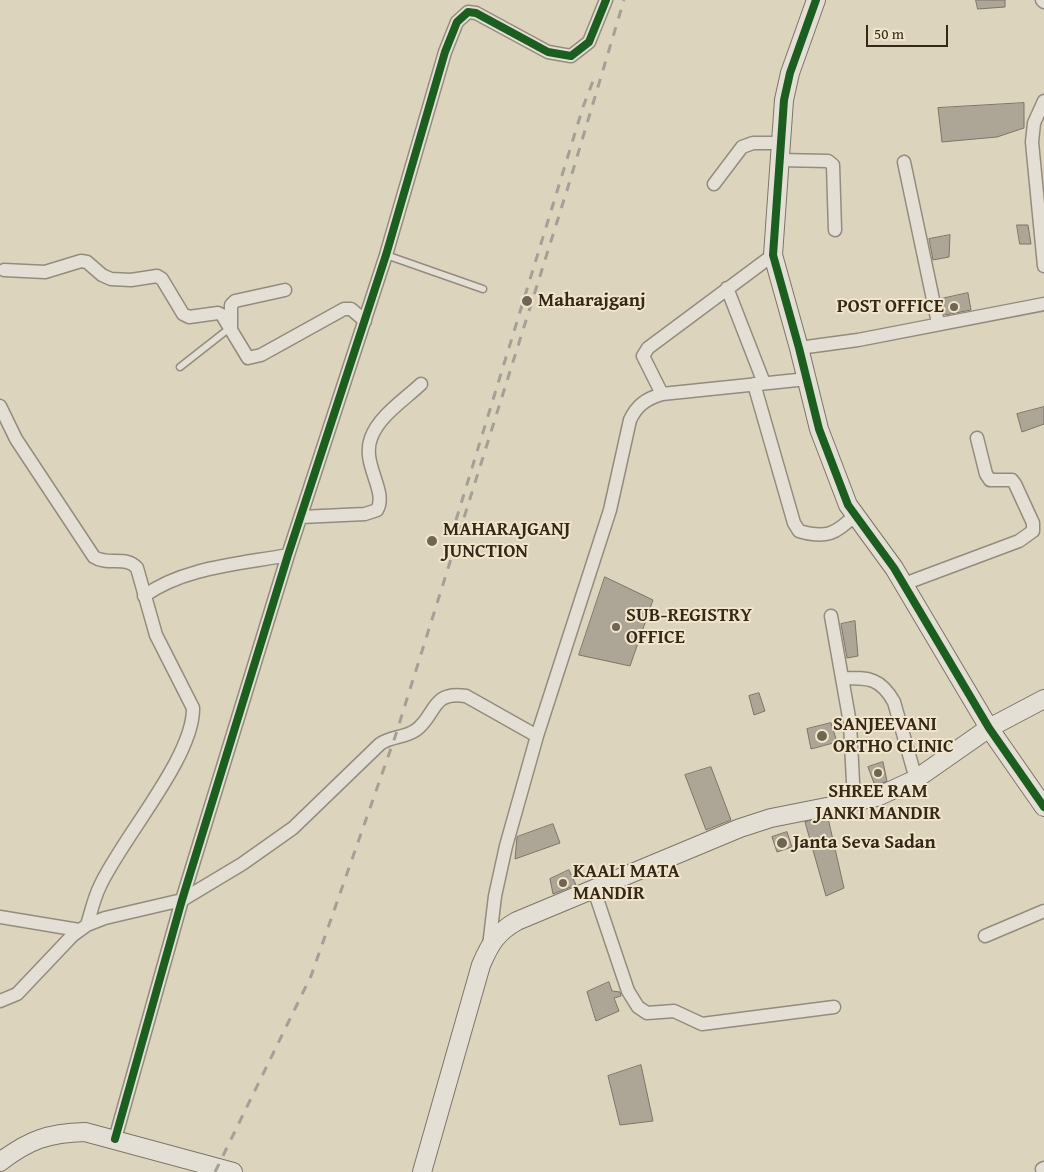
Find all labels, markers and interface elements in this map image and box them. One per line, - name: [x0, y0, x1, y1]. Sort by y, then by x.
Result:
- scale bar: [869, 15, 952, 47]
- text: 50 m: [874, 23, 904, 44]
- place label: Maharajganj: [538, 290, 646, 312]
- marker: Maharajganj: [520, 294, 534, 308]
- place label: POST OFFICE: [837, 296, 944, 318]
- marker: POST OFFICE: [948, 301, 960, 313]
- place label: MAHARAJGANJ JUNCTION: [443, 519, 570, 563]
- marker: MAHARAJGANJ JUNCTION: [425, 534, 439, 548]
- place label: SUB-REGISTRY OFFICE: [626, 605, 752, 649]
- marker: SUB-REGISTRY OFFICE: [610, 621, 622, 633]
- place label: SANJEEVANI ORTHO CLINIC: [833, 714, 954, 758]
- marker: SANJEEVANI ORTHO CLINIC: [815, 729, 829, 743]
- marker: SHREE RAM JANKI MANDIR: [872, 767, 884, 779]
- place label: SHREE RAM JANKI MANDIR: [815, 781, 941, 825]
- place label: Janta Seva Sadan: [793, 832, 936, 854]
- marker: Janta Seva Sadan: [775, 836, 789, 850]
- place label: KAALI MATA MANDIR: [573, 861, 680, 905]
- marker: KAALI MATA MANDIR: [557, 877, 569, 889]

